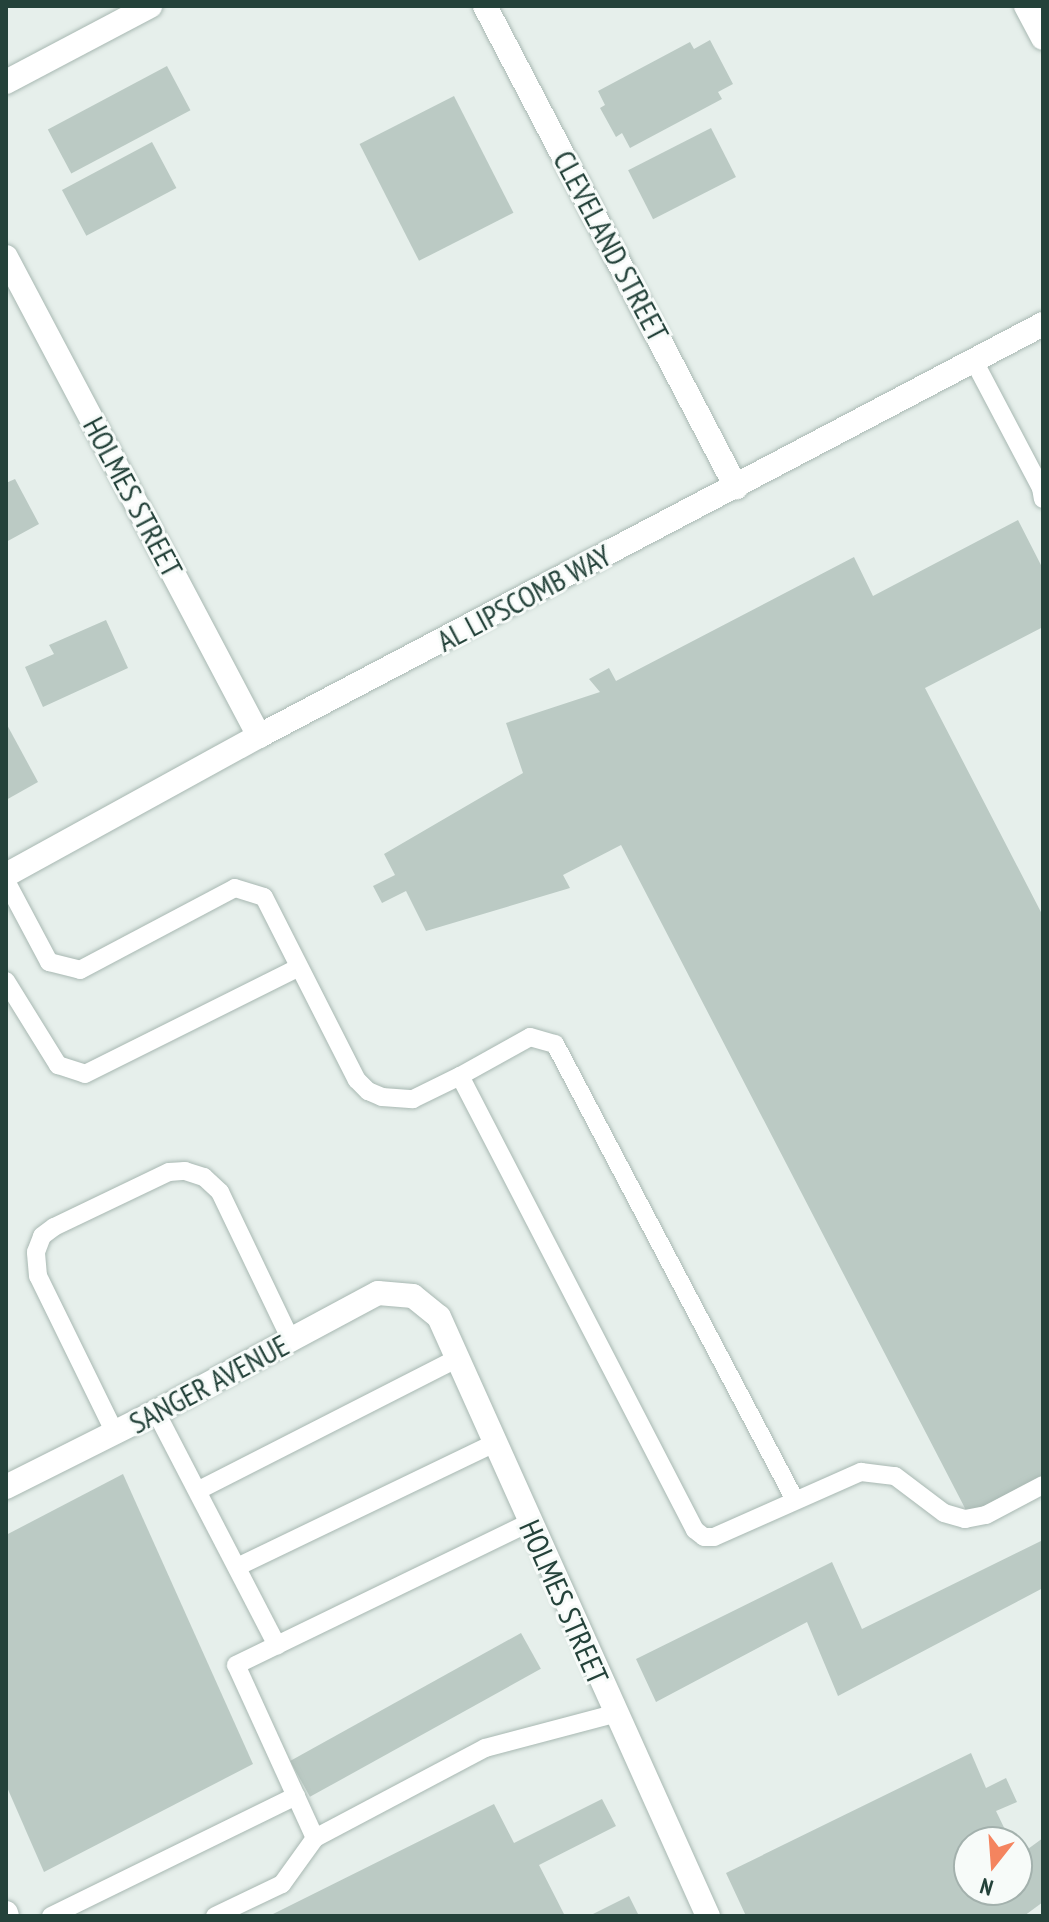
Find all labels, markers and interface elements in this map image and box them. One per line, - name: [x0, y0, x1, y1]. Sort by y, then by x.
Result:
- street label: CLEVELAND STREET: [546, 145, 676, 347]
- street label: HOLMES STREET: [76, 411, 190, 583]
- street label: AL LIPSCOMB WAY: [430, 537, 618, 659]
- street label: SANGER AVENUE: [123, 1327, 295, 1441]
- street label: HOLMES STREET: [512, 1514, 616, 1690]
- north arrow: [953, 1826, 1033, 1906]
- text: N: [977, 1872, 996, 1902]

